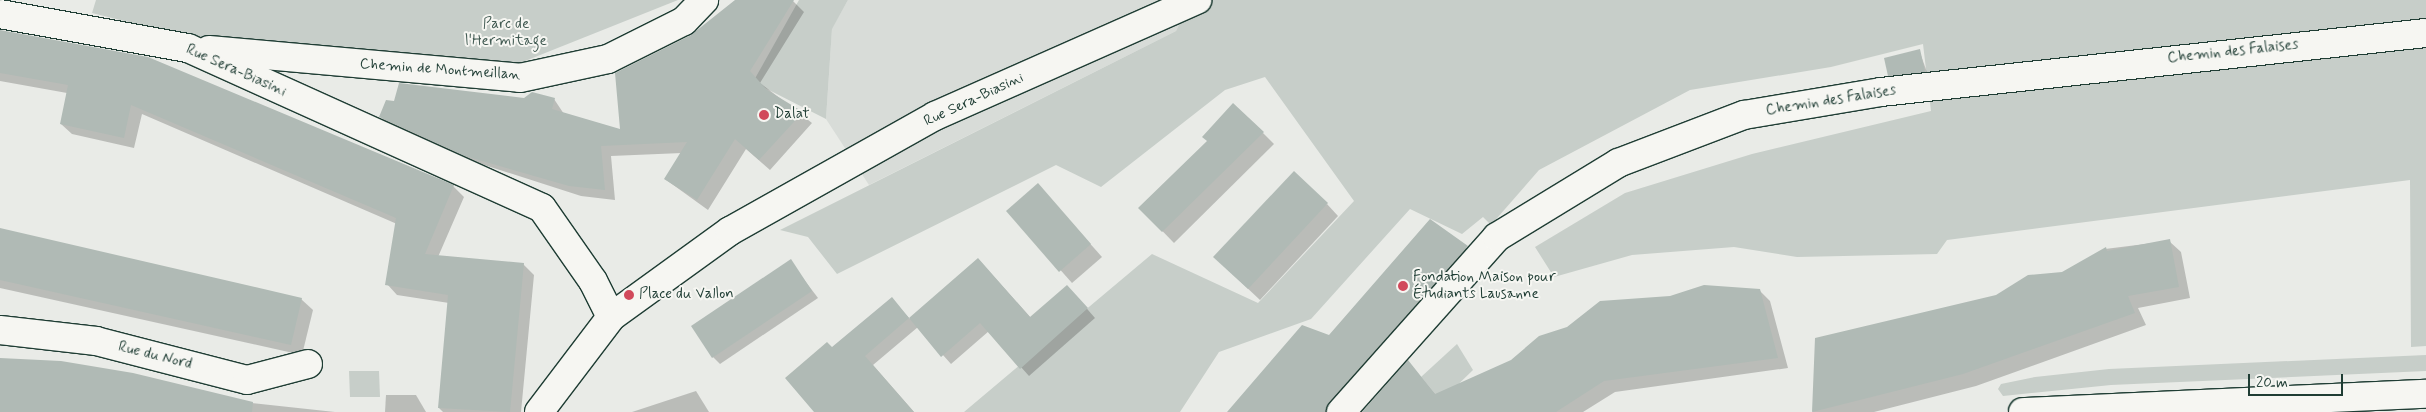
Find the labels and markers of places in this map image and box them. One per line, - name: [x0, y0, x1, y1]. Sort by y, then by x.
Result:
- place label: Dalat: [774, 106, 810, 124]
- marker: Dalat: [758, 109, 770, 121]
- place label: Fondation Maison pour Étudiants Lausanne: [1413, 268, 1555, 303]
- marker: Fondation Maison pour Étudiants Lausanne: [1397, 280, 1409, 292]
- place label: Place du Vallon: [639, 286, 731, 304]
- marker: Place du Vallon: [623, 289, 635, 301]

